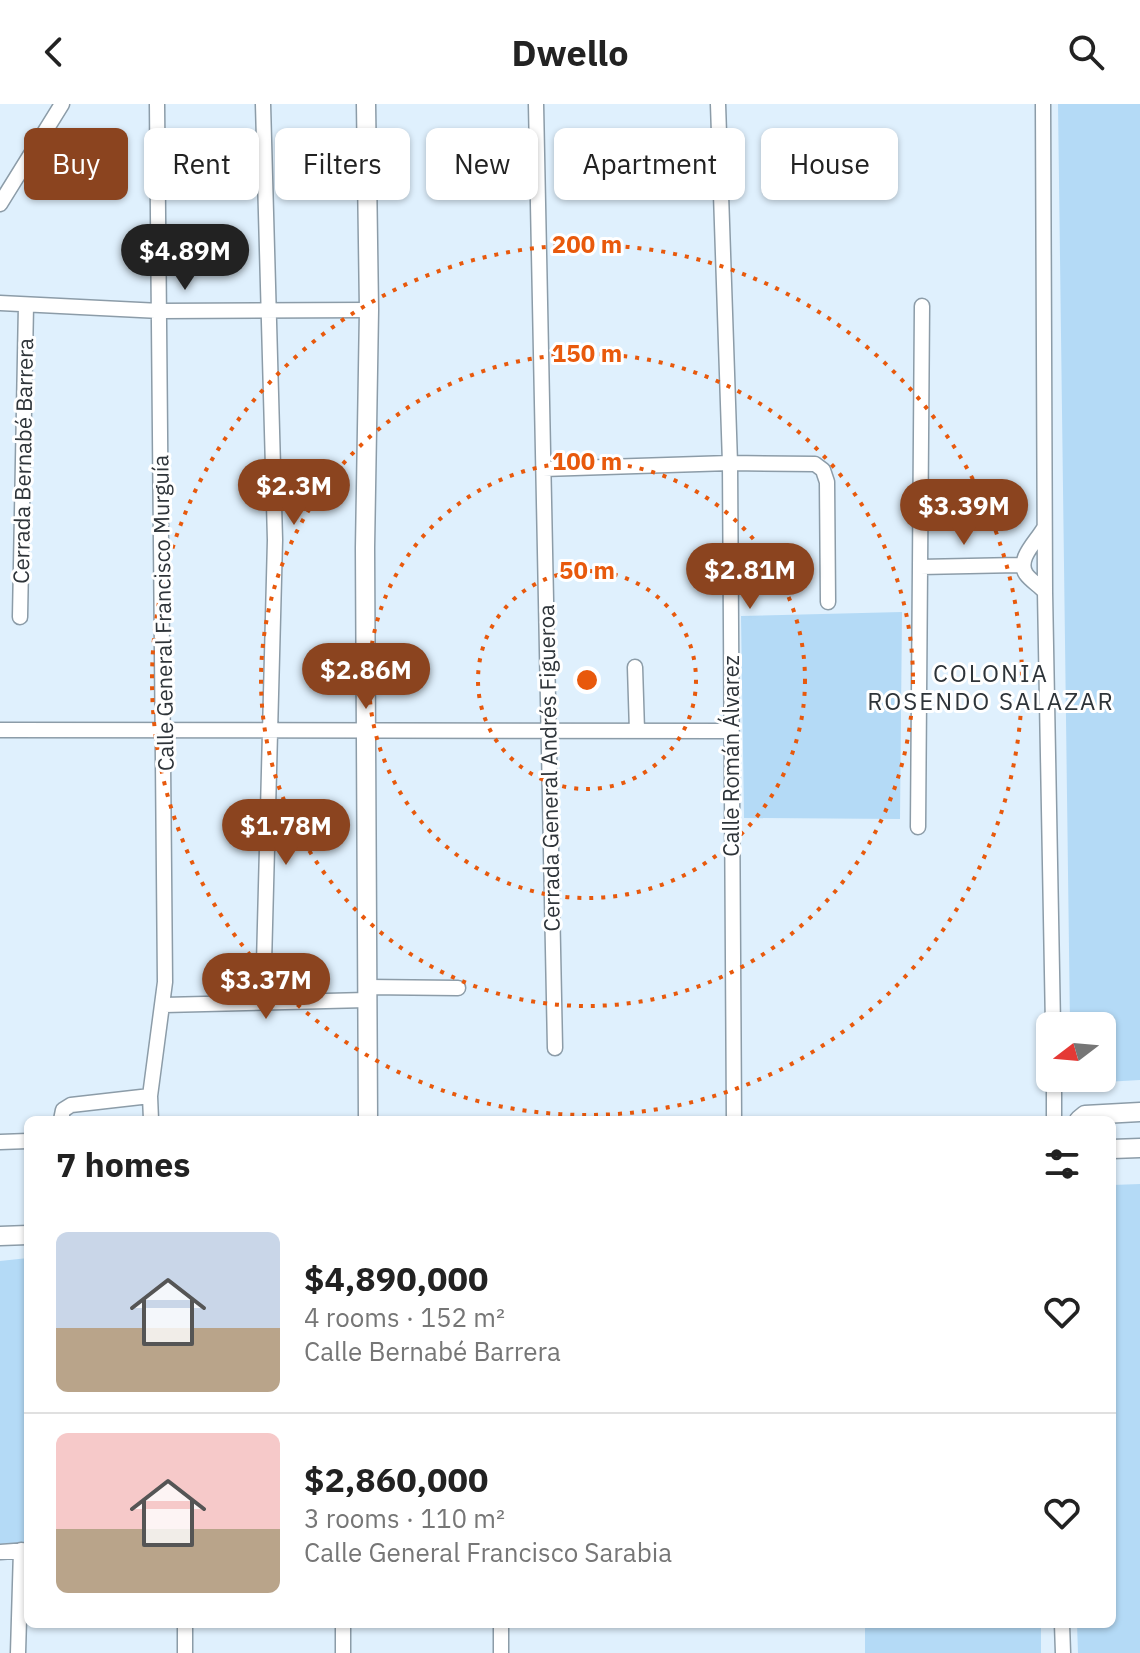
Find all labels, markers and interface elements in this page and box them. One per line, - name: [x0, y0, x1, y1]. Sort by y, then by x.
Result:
- text: Dwello: [511, 29, 629, 76]
- icon: back: [32, 30, 76, 74]
- icon: search: [1064, 30, 1108, 74]
- chip: Buy: [24, 128, 128, 200]
- chip: Rent: [144, 128, 259, 200]
- chip: Filters: [275, 128, 410, 200]
- chip: New: [426, 128, 538, 200]
- chip: Apartment: [554, 128, 745, 200]
- chip: House: [761, 128, 898, 200]
- pin: $4.89M: [120, 224, 250, 292]
- text: 200 m: [552, 228, 622, 260]
- text: $4.89M: [139, 233, 231, 267]
- text: 150 m: [552, 337, 622, 369]
- street label: Cerrada Bernabé Barrera: [6, 338, 39, 584]
- text: 100 m: [552, 445, 622, 477]
- street label: Calle General Francisco Murguía: [145, 454, 180, 771]
- pin: $2.3M: [238, 459, 350, 527]
- text: $2.3M: [256, 468, 332, 502]
- pin: $3.39M: [899, 479, 1029, 547]
- text: $3.39M: [918, 488, 1010, 522]
- pin: $2.81M: [685, 543, 815, 611]
- text: $2.81M: [704, 552, 796, 586]
- text: 50 m: [559, 554, 615, 586]
- street label: Cerrada General Andrés Figueroa: [531, 604, 566, 932]
- pin: $2.86M: [301, 643, 431, 711]
- text: $2.86M: [320, 652, 412, 686]
- street label: Calle Román Álvarez: [716, 655, 745, 857]
- district label: COLONIA ROSENDO SALAZAR: [867, 657, 1115, 717]
- centre of rings: [573, 666, 601, 694]
- pin: $1.78M: [221, 799, 351, 867]
- text: $1.78M: [240, 808, 332, 842]
- pin: $3.37M: [201, 953, 331, 1021]
- text: $3.37M: [220, 962, 312, 996]
- north arrow: [1036, 1012, 1116, 1092]
- map controls: [1036, 1012, 1116, 1092]
- text: 7 homes: [56, 1142, 191, 1186]
- icon: filters: [1040, 1142, 1084, 1186]
- text: $4,890,000: [304, 1256, 488, 1300]
- icon: home: [120, 1264, 216, 1360]
- icon: heart: [1040, 1290, 1084, 1334]
- text: 4 rooms · 152 m²: [304, 1300, 505, 1334]
- text: Calle Bernabé Barrera: [304, 1334, 561, 1368]
- text: $2,860,000: [304, 1457, 488, 1501]
- icon: home: [120, 1465, 216, 1561]
- icon: heart: [1040, 1491, 1084, 1535]
- text: 3 rooms · 110 m²: [304, 1501, 505, 1535]
- text: Calle General Francisco Sarabia: [304, 1535, 672, 1569]

